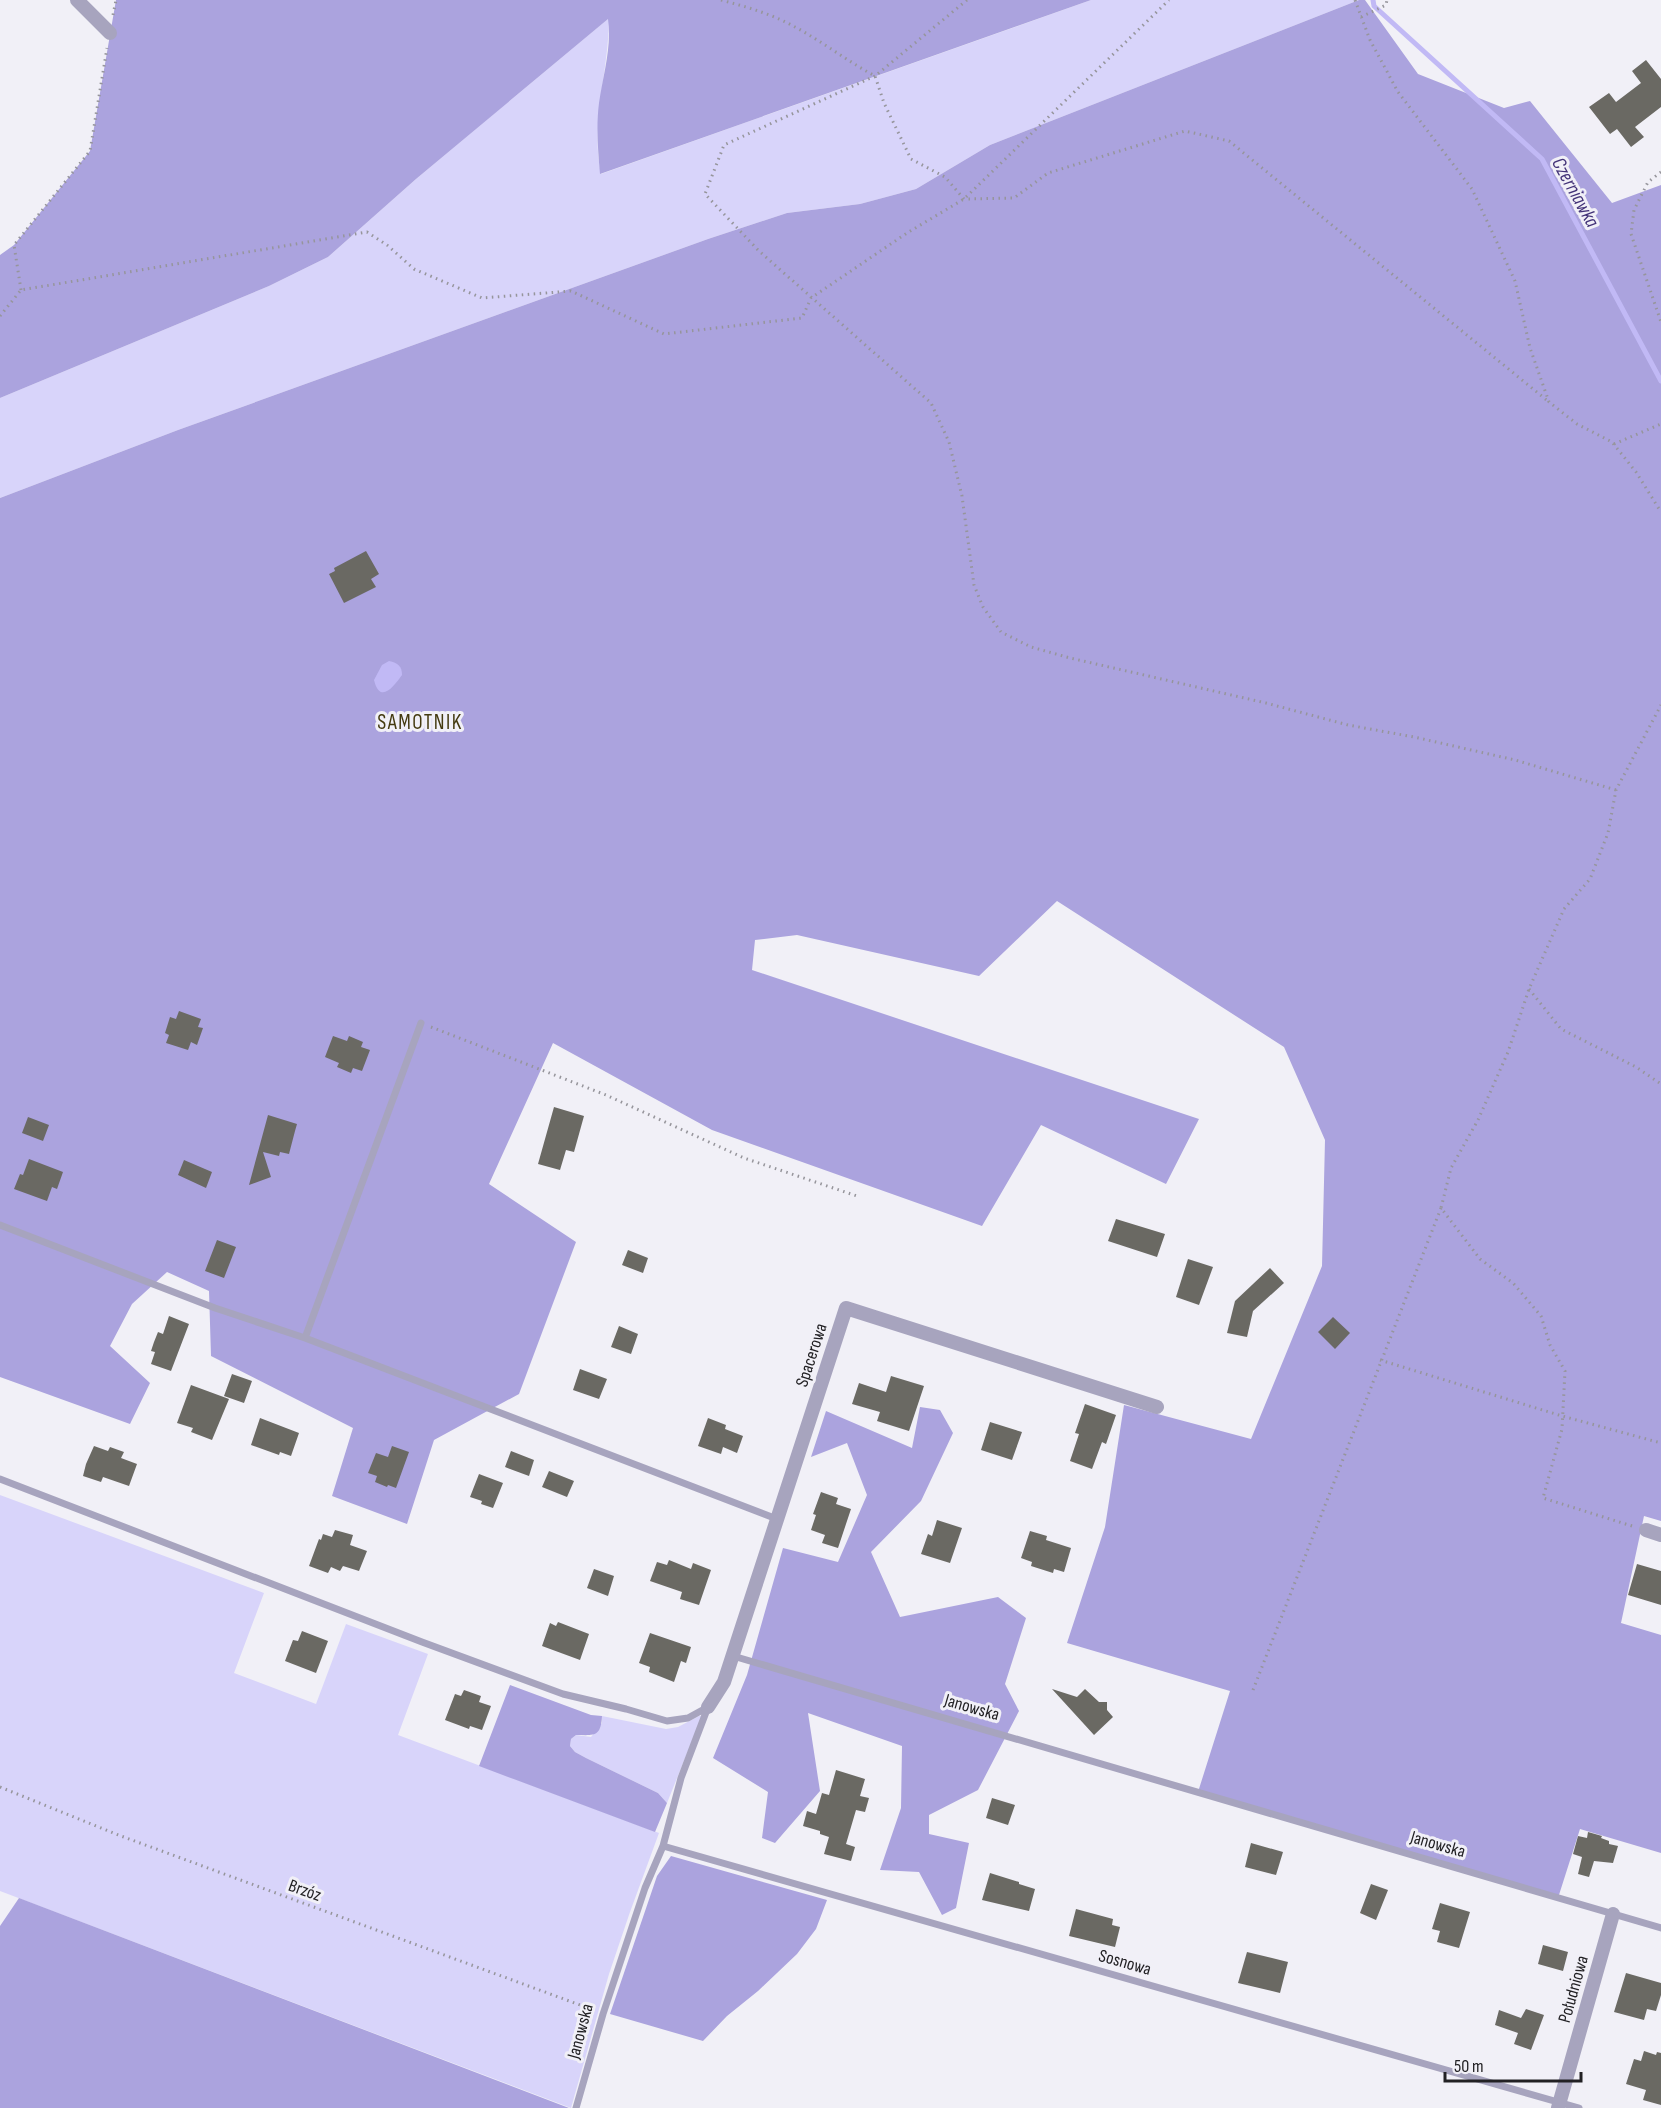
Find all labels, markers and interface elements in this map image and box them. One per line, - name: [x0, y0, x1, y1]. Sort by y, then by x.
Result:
- water label: Czerniawka: [1546, 153, 1604, 232]
- district label: SAMOTNIK: [377, 710, 463, 735]
- street label: Spacerowa: [791, 1321, 832, 1390]
- street label: Janowska: [941, 1689, 1002, 1725]
- street label: Janowska: [1407, 1826, 1468, 1862]
- street label: Brzóz: [286, 1875, 325, 1906]
- street label: Sosnowa: [1096, 1945, 1154, 1980]
- street label: Południowa: [1554, 1953, 1593, 2025]
- street label: Janowska: [563, 2001, 598, 2062]
- scale bar: [1445, 2045, 1582, 2083]
- text: 50 m: [1454, 2056, 1484, 2077]

